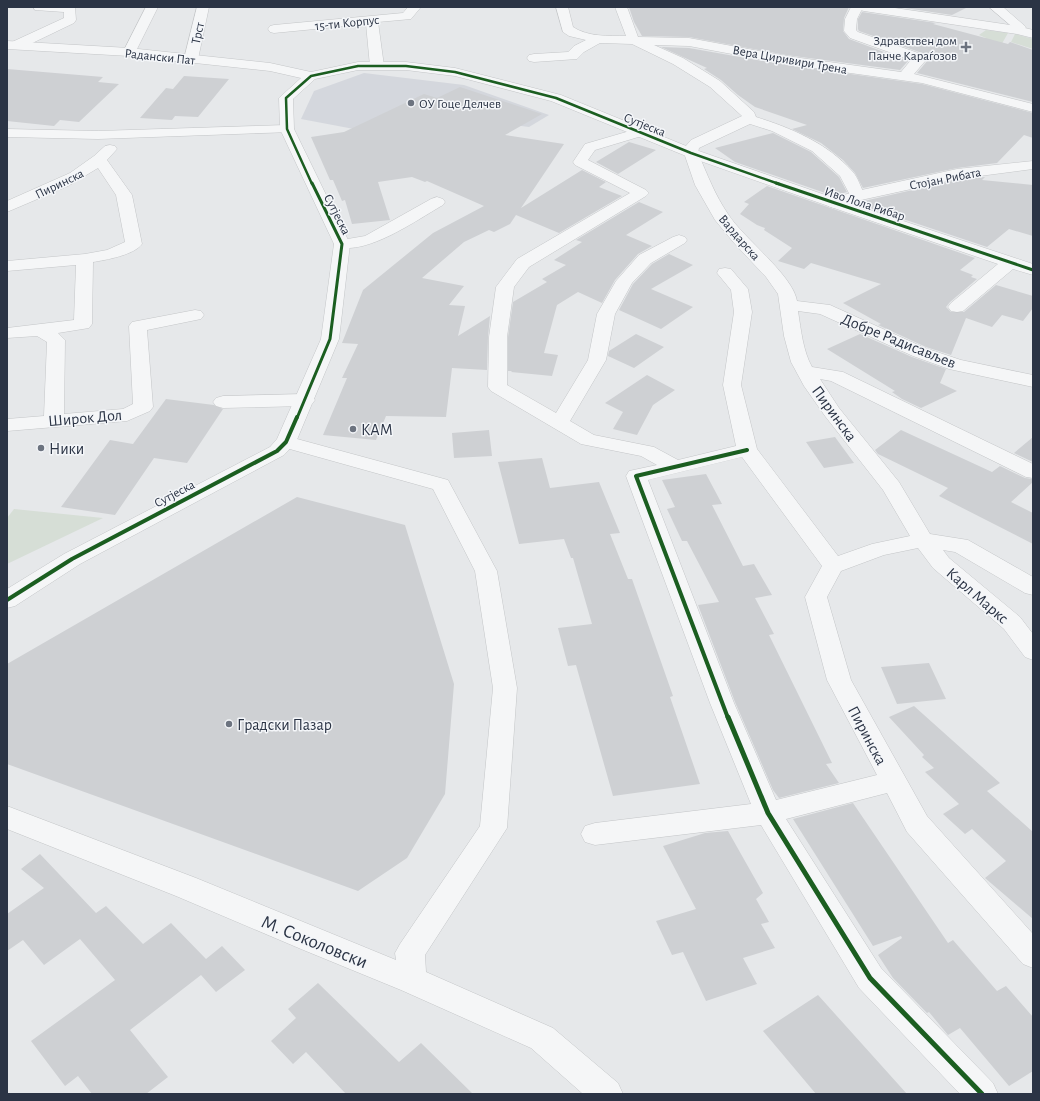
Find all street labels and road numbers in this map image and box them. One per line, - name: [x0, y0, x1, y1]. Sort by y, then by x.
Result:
- street label: 15-ти Корпус: [314, 14, 380, 33]
- street label: Трст: [190, 21, 207, 45]
- street label: Вера Циривири Трена: [732, 44, 848, 77]
- street label: Радански Пат: [124, 47, 196, 68]
- street label: Сутјеска: [622, 111, 667, 140]
- street label: Стојан Рибата: [908, 166, 982, 193]
- street label: Пиринска: [33, 167, 86, 202]
- street label: Иво Лола Рибар: [823, 185, 907, 224]
- street label: Сутјеска: [321, 192, 352, 237]
- street label: Вардарска: [716, 213, 762, 263]
- street label: Добре Радисављев: [839, 311, 958, 371]
- street label: Пиринска: [809, 383, 860, 444]
- street label: Широк Дол: [47, 407, 123, 429]
- street label: Сутјеска: [152, 478, 197, 510]
- street label: Карл Маркс: [943, 565, 1011, 627]
- street label: Пиринска: [845, 703, 889, 768]
- street label: М. Соколовски: [259, 912, 370, 972]

